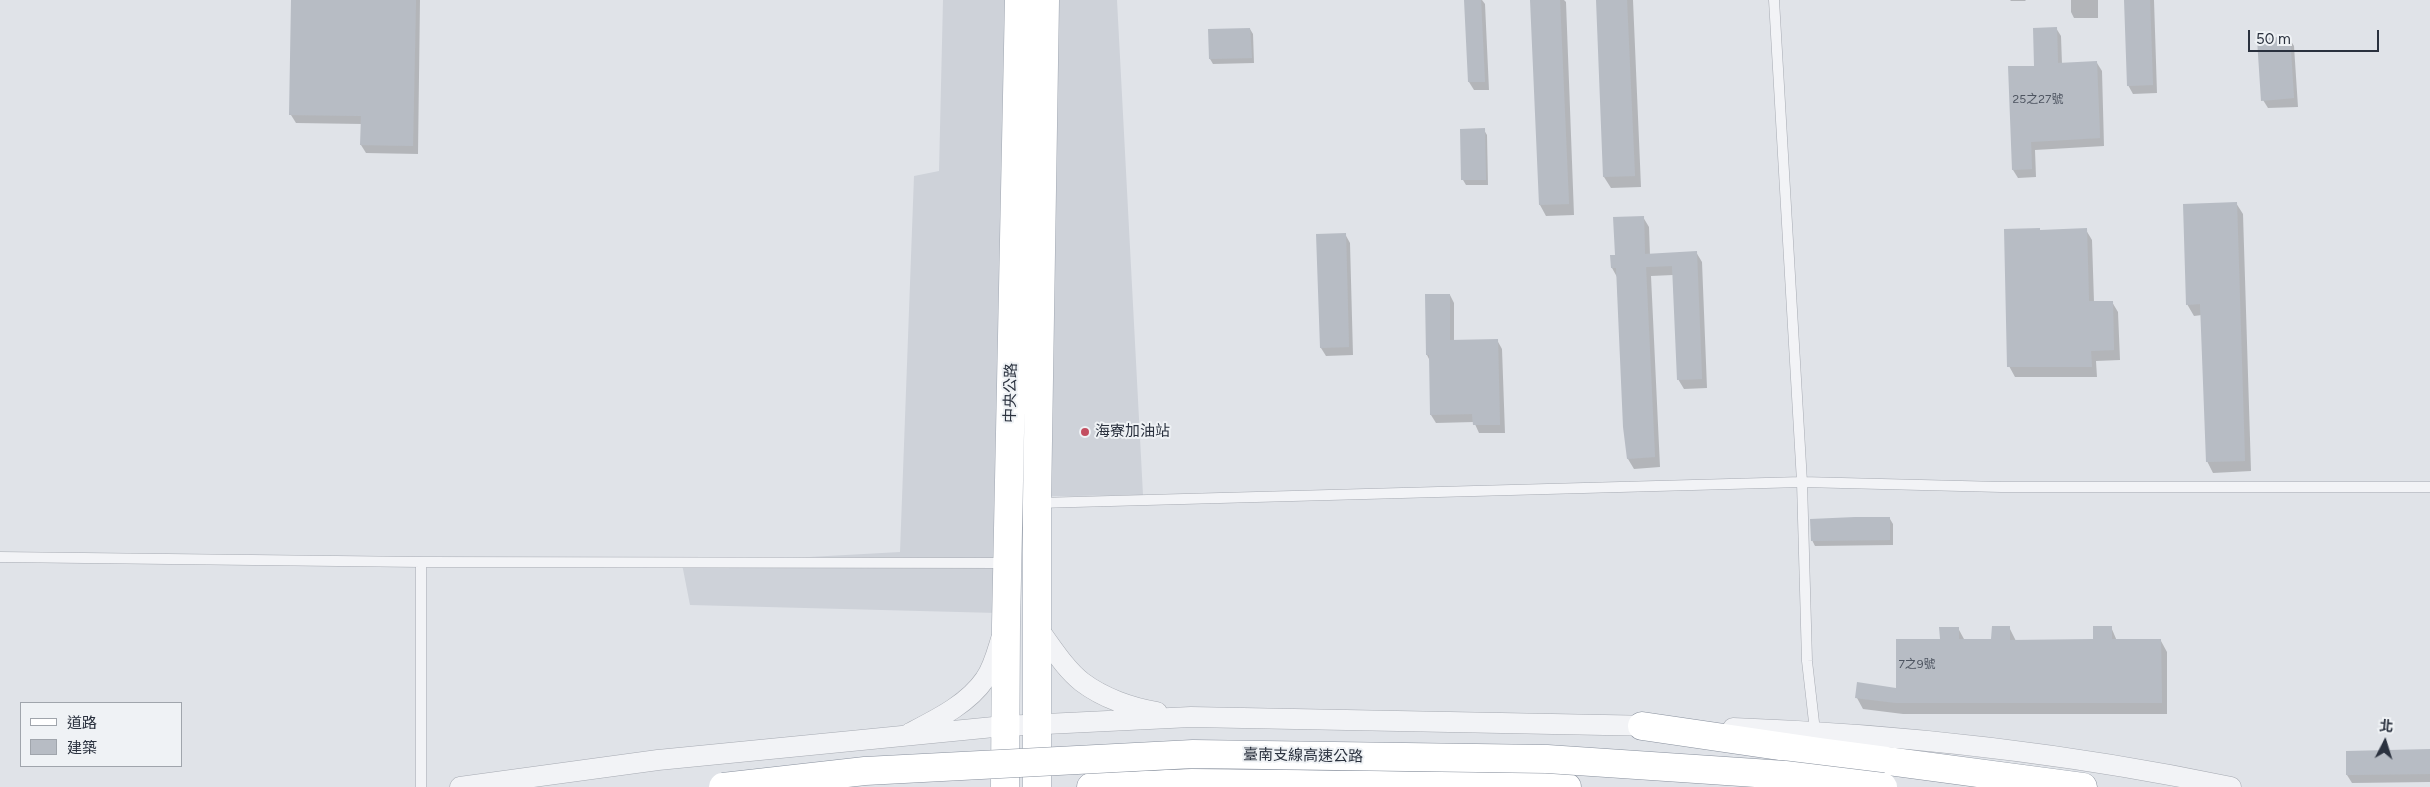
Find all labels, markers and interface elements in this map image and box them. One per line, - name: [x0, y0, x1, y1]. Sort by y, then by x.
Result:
- scale bar: [2250, 20, 2381, 52]
- text: 50 m: [2256, 30, 2291, 48]
- house number: 25之27號: [2013, 92, 2063, 106]
- street label: 中央公路: [1001, 363, 1021, 423]
- place label: 海寮加油站: [1095, 423, 1170, 441]
- marker: 海寮加油站: [1079, 426, 1091, 438]
- house number: 7之9號: [1898, 657, 1936, 671]
- legend: [20, 702, 182, 767]
- text: 道路: [67, 714, 97, 732]
- north arrow: [2360, 717, 2410, 767]
- text: 北: [2379, 717, 2394, 736]
- text: 建築: [67, 739, 97, 757]
- street label: 臺南支線高速公路: [1243, 746, 1363, 766]

